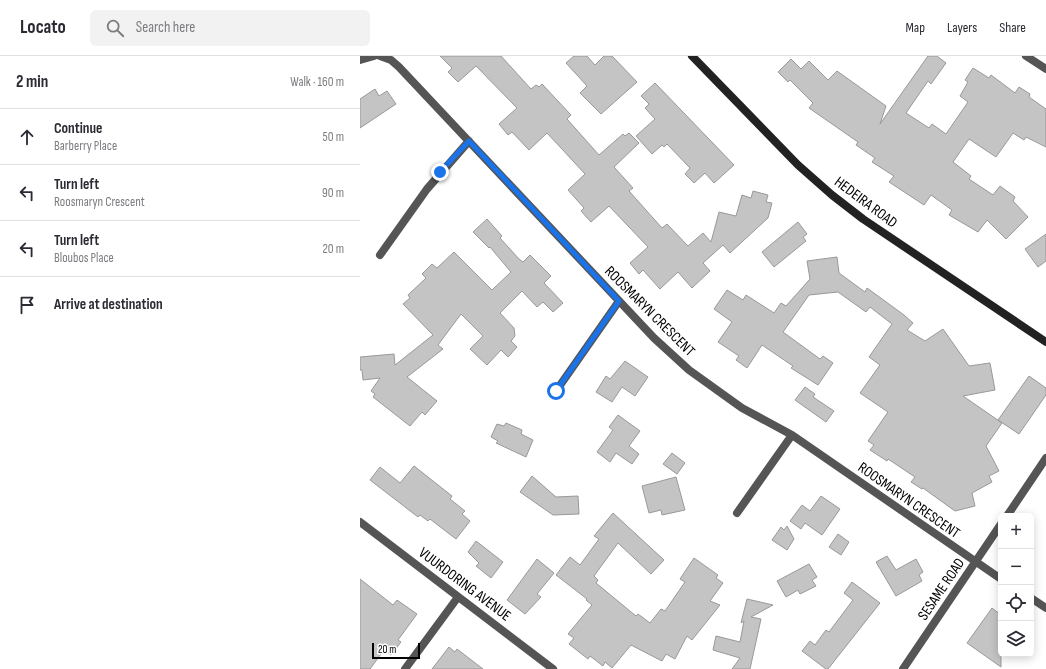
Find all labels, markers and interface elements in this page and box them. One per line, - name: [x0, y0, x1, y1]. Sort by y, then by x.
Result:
- search box: [90, 10, 370, 46]
- text: Locato: [20, 16, 66, 39]
- icon: search: [104, 17, 126, 39]
- text: Search here: [136, 18, 195, 37]
- text: Map: [905, 19, 925, 36]
- text: Layers: [947, 19, 977, 36]
- text: Share: [999, 19, 1026, 36]
- text: 2 min: [16, 72, 48, 92]
- text: Walk · 160 m: [290, 74, 344, 90]
- text: Continue: [54, 119, 103, 138]
- icon: ahead: [16, 126, 38, 148]
- text: 50 m: [323, 129, 344, 145]
- text: Barberry Place: [54, 138, 117, 154]
- route end: [431, 163, 449, 181]
- street label: HEDEIRA ROAD: [830, 173, 901, 232]
- text: Turn left: [54, 175, 99, 194]
- icon: left: [16, 182, 38, 204]
- text: 90 m: [322, 185, 344, 201]
- text: Roosmaryn Crescent: [54, 194, 145, 210]
- text: Turn left: [54, 231, 99, 250]
- icon: left: [16, 238, 38, 260]
- text: 20 m: [322, 241, 344, 257]
- text: Bloubos Place: [54, 250, 114, 266]
- street label: ROOSMARYN CRESCENT: [600, 262, 699, 361]
- icon: arrive: [16, 294, 38, 316]
- text: Arrive at destination: [54, 295, 163, 314]
- route start: [547, 382, 565, 400]
- street label: ROOSMARYN CRESCENT: [854, 458, 963, 543]
- map controls: [998, 513, 1034, 657]
- button: +: [998, 513, 1034, 549]
- street label: VUURDORING AVENUE: [415, 543, 515, 625]
- button: −: [998, 549, 1034, 585]
- street label: SESAME ROAD: [914, 555, 969, 624]
- button: locate: [998, 585, 1034, 621]
- button: layers: [998, 621, 1034, 657]
- scale bar: [372, 641, 420, 660]
- text: 20 m: [378, 643, 396, 656]

